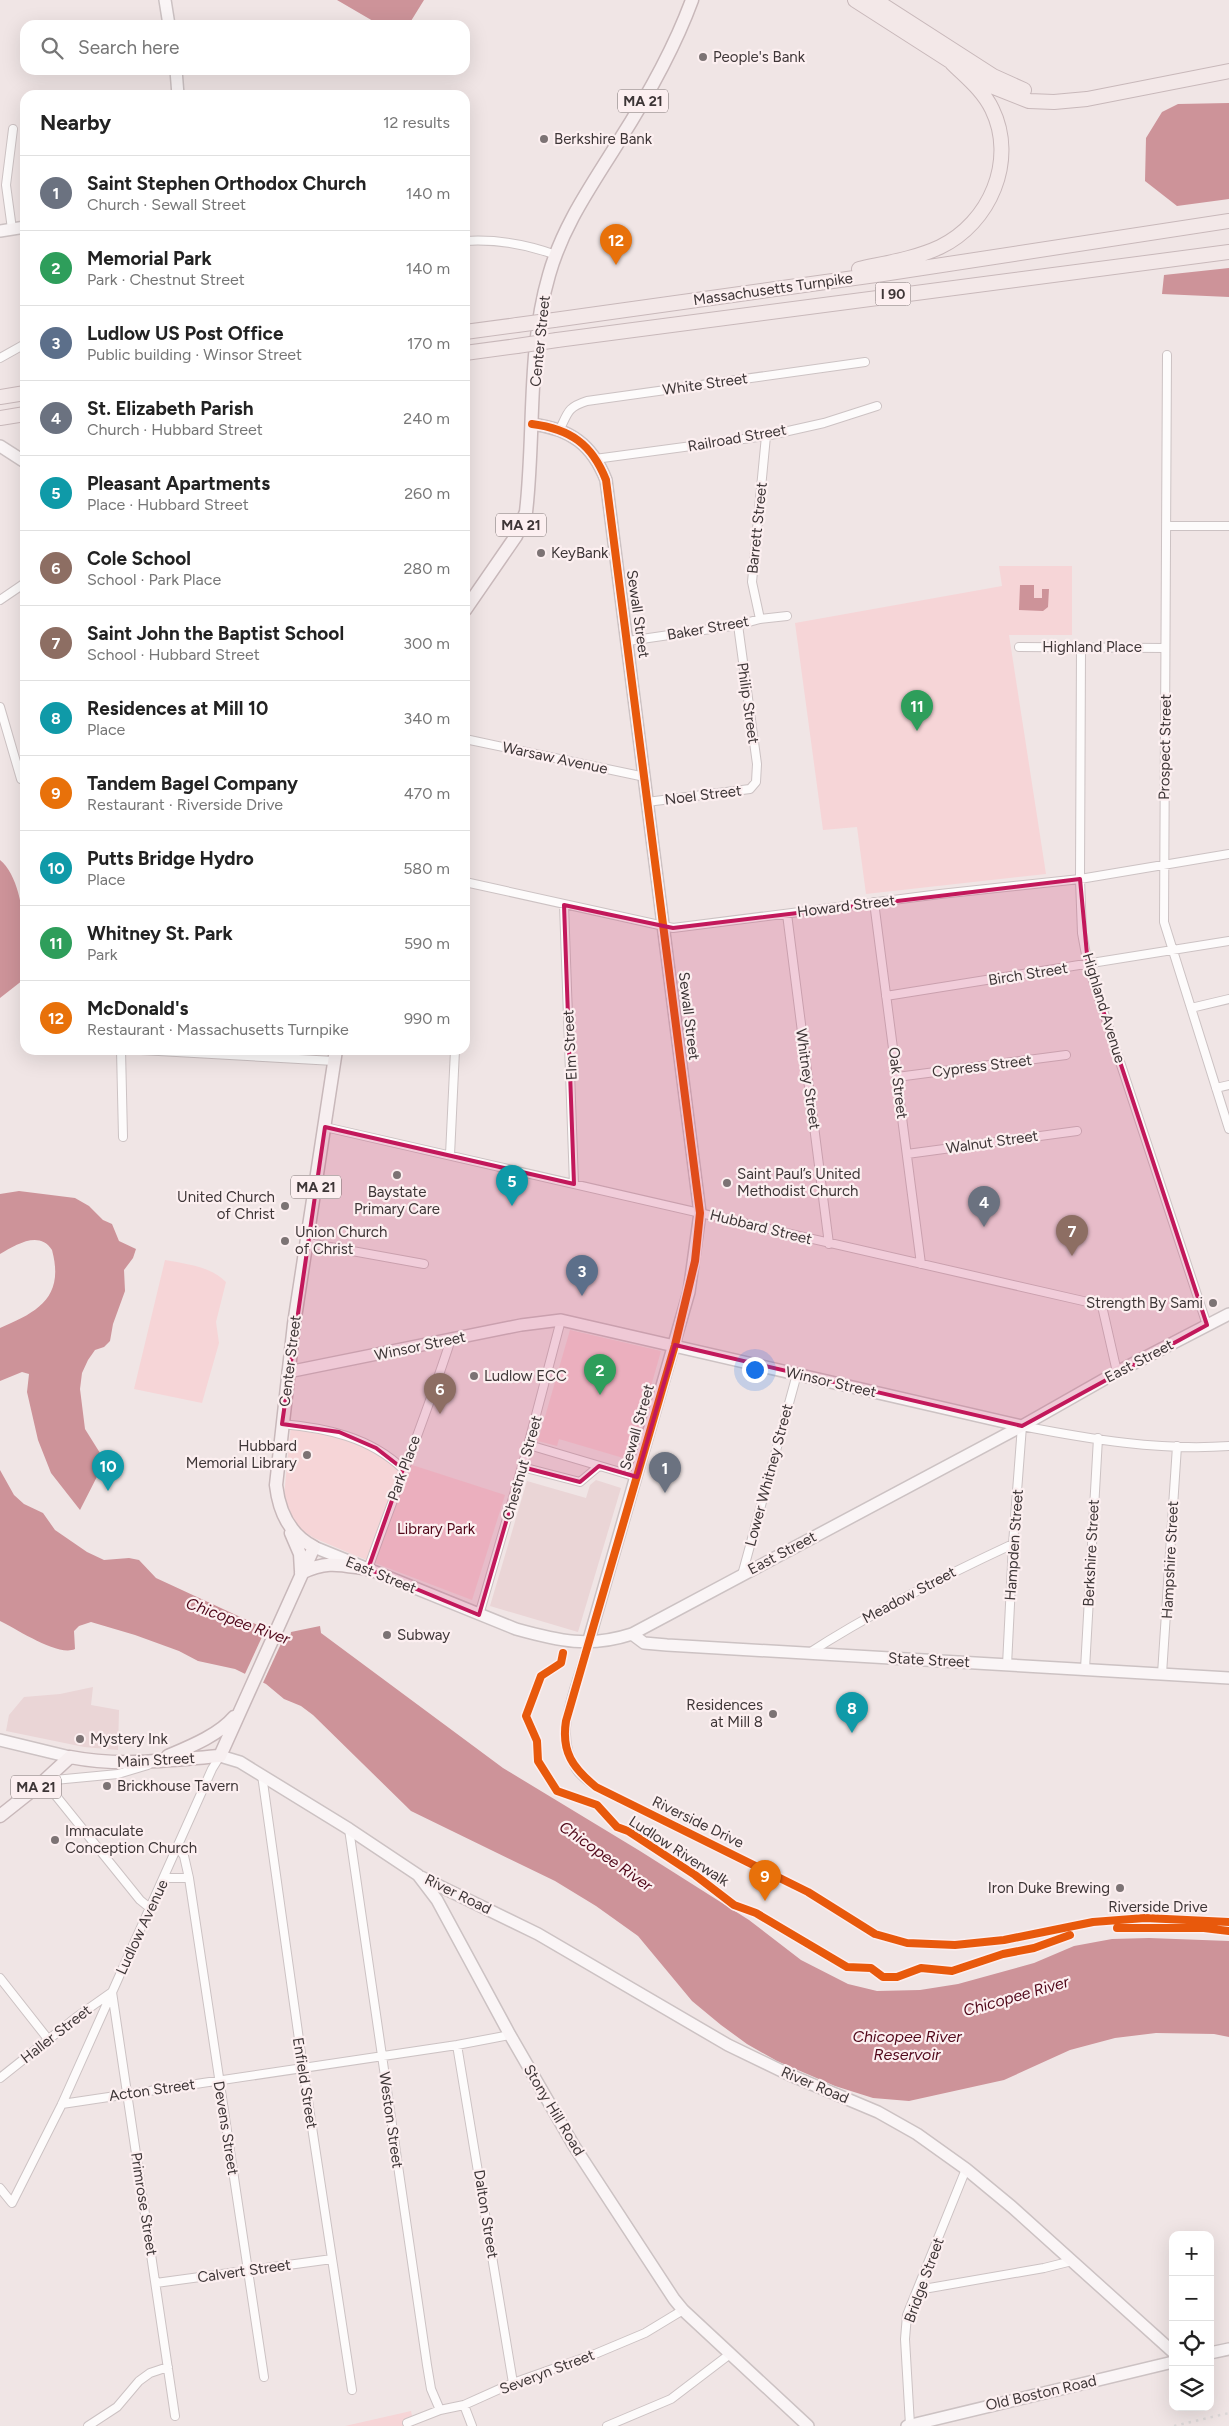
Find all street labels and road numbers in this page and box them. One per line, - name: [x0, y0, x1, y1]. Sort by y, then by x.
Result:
- road number: MA 21: [618, 90, 668, 112]
- street label: Massachusetts Turnpike: [692, 269, 854, 309]
- road number: I 90: [876, 282, 910, 306]
- street label: Center Street: [526, 294, 554, 388]
- street label: White Street: [661, 369, 749, 399]
- street label: Railroad Street: [686, 420, 788, 456]
- street label: Barrett Street: [743, 481, 771, 575]
- road number: MA 21: [496, 514, 546, 536]
- street label: Sewall Street: [623, 569, 653, 660]
- street label: Baker Street: [666, 612, 751, 644]
- street label: Highland Place: [1042, 638, 1142, 656]
- street label: Philip Street: [733, 661, 763, 745]
- street label: Prospect Street: [1155, 694, 1175, 800]
- street label: Warsaw Avenue: [501, 738, 609, 778]
- street label: Noel Street: [663, 781, 743, 809]
- street label: Howard Street: [796, 891, 896, 921]
- street label: Highland Avenue: [1079, 951, 1129, 1065]
- street label: Birch Street: [987, 959, 1069, 989]
- street label: Sewall Street: [675, 971, 703, 1061]
- street label: Elm Street: [559, 1009, 581, 1081]
- street label: Whitney Street: [792, 1027, 824, 1131]
- street label: Oak Street: [885, 1046, 911, 1120]
- street label: Cypress Street: [931, 1051, 1033, 1081]
- street label: Walnut Street: [945, 1127, 1040, 1157]
- road number: MA 21: [291, 1176, 341, 1198]
- street label: Hubbard Street: [708, 1206, 814, 1248]
- street label: Center Street: [275, 1314, 305, 1408]
- street label: Winsor Street: [373, 1327, 468, 1364]
- street label: East Street: [1102, 1335, 1177, 1387]
- street label: Winsor Street: [784, 1363, 879, 1401]
- street label: Sewall Street: [616, 1382, 658, 1472]
- street label: Lower Whitney Street: [741, 1401, 797, 1548]
- street label: Chestnut Street: [498, 1413, 546, 1522]
- street label: Park Place: [384, 1433, 424, 1503]
- street label: Hampden Street: [1001, 1488, 1027, 1601]
- street label: Berkshire Street: [1079, 1499, 1103, 1607]
- street label: Hampshire Street: [1158, 1500, 1182, 1620]
- street label: East Street: [745, 1527, 820, 1579]
- street label: East Street: [343, 1553, 419, 1597]
- street label: Meadow Street: [859, 1563, 959, 1627]
- street label: State Street: [888, 1649, 971, 1671]
- street label: Main Street: [117, 1749, 196, 1771]
- road number: MA 21: [11, 1775, 61, 1798]
- street label: Riverside Drive: [649, 1792, 747, 1852]
- street label: Ludlow Riverwalk: [626, 1812, 733, 1890]
- street label: River Road: [422, 1870, 494, 1918]
- street label: Ludlow Avenue: [112, 1877, 172, 1977]
- street label: Riverside Drive: [1108, 1898, 1208, 1916]
- street label: Haller Street: [17, 2001, 95, 2067]
- street label: Enfield Street: [289, 2036, 321, 2130]
- street label: Stony Hill Road: [520, 2061, 588, 2159]
- street label: River Road: [778, 2063, 852, 2107]
- street label: Weston Street: [375, 2071, 407, 2170]
- street label: Acton Street: [108, 2075, 196, 2105]
- street label: Devens Street: [210, 2080, 242, 2177]
- street label: Primrose Street: [127, 2151, 161, 2257]
- street label: Dalton Street: [470, 2168, 502, 2260]
- street label: Bridge Street: [900, 2235, 948, 2325]
- street label: Calvert Street: [196, 2255, 292, 2286]
- street label: Severyn Street: [497, 2346, 597, 2398]
- street label: Old Boston Road: [984, 2371, 1098, 2415]

